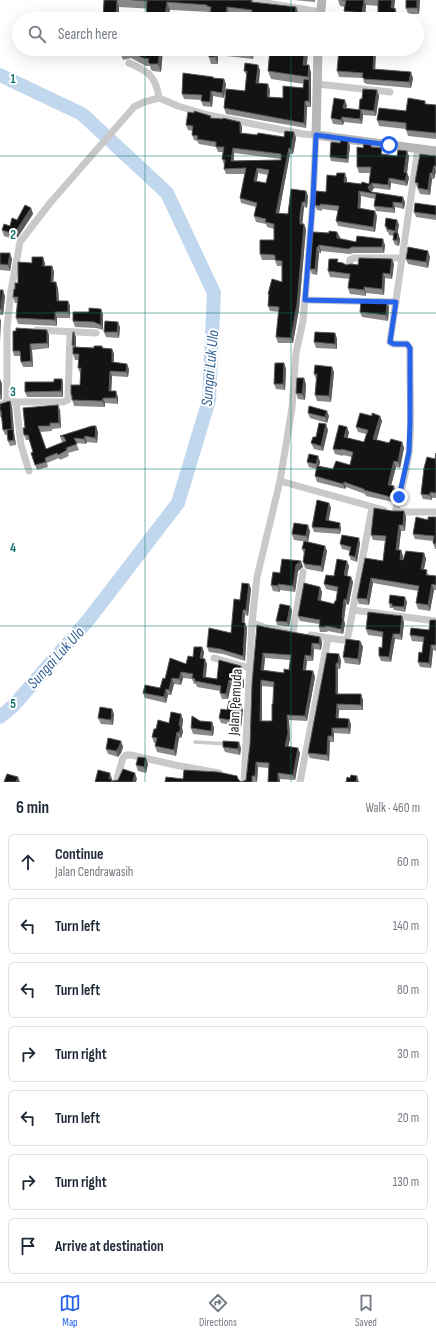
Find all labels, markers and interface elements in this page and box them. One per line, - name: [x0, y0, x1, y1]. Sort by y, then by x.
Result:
- search box: [12, 12, 424, 56]
- icon: search: [26, 23, 48, 45]
- text: Search here: [58, 25, 118, 44]
- text: 1: [10, 71, 16, 87]
- route start: [380, 136, 398, 154]
- text: 2: [10, 227, 16, 243]
- water label: Sungai Luk Ulo: [198, 329, 223, 407]
- text: 3: [10, 384, 16, 400]
- route end: [390, 488, 408, 506]
- text: 4: [10, 540, 16, 556]
- water label: Sungai Luk Ulo: [24, 623, 89, 693]
- street label: Jalan Pemuda: [224, 668, 247, 737]
- text: 5: [10, 696, 16, 712]
- text: 6 min: [16, 798, 49, 818]
- text: Walk · 460 m: [365, 800, 420, 816]
- text: Continue: [55, 845, 104, 864]
- icon: ahead: [17, 851, 39, 873]
- text: 60 m: [397, 854, 419, 870]
- text: Jalan Cendrawasih: [55, 864, 133, 880]
- icon: left: [17, 915, 39, 937]
- text: Turn left: [55, 917, 100, 936]
- text: 140 m: [393, 918, 419, 934]
- icon: left: [17, 979, 39, 1001]
- text: Turn left: [55, 981, 100, 1000]
- text: 80 m: [397, 982, 419, 998]
- icon: right: [17, 1043, 39, 1065]
- text: Turn right: [55, 1045, 107, 1064]
- text: 30 m: [397, 1046, 419, 1062]
- icon: left: [17, 1107, 39, 1129]
- text: Turn left: [55, 1109, 100, 1128]
- text: 20 m: [397, 1110, 419, 1126]
- icon: right: [17, 1171, 39, 1193]
- text: Turn right: [55, 1173, 107, 1192]
- text: 130 m: [393, 1174, 419, 1190]
- icon: arrive: [17, 1235, 39, 1257]
- text: Arrive at destination: [55, 1237, 164, 1256]
- tab: Map: [59, 1292, 81, 1329]
- tab: Directions: [199, 1292, 237, 1329]
- tab: Saved: [355, 1292, 377, 1329]

